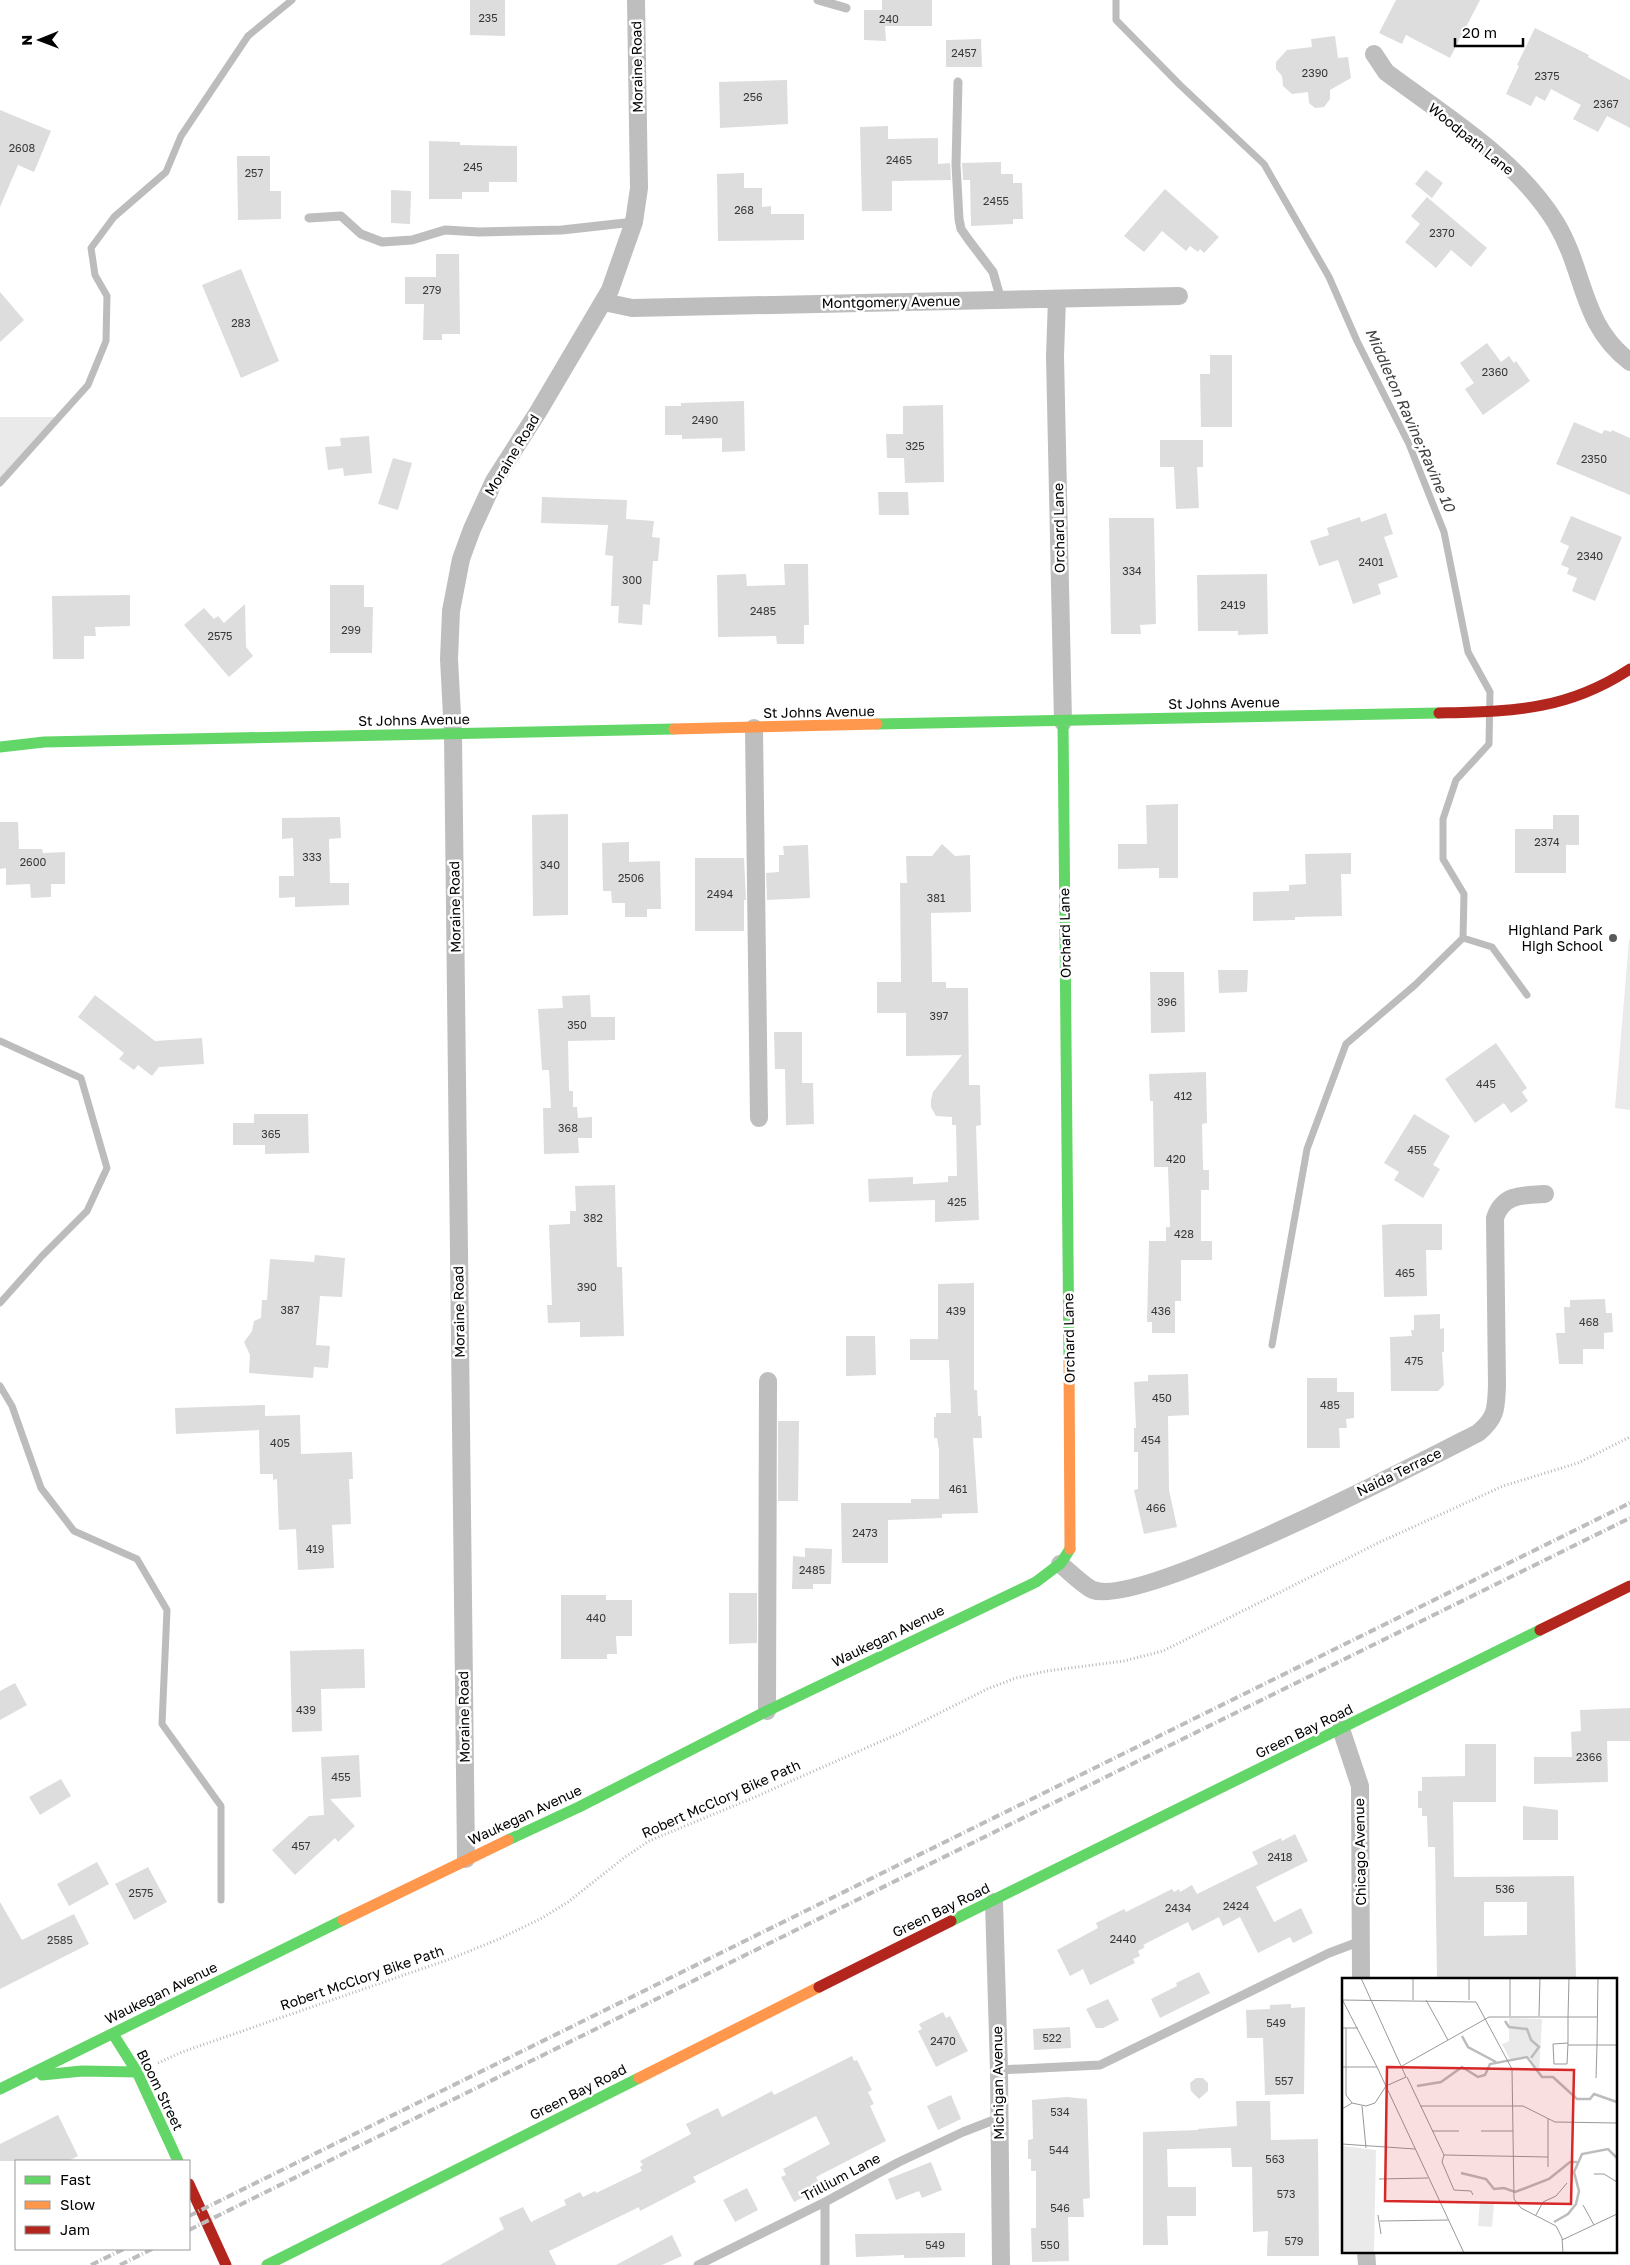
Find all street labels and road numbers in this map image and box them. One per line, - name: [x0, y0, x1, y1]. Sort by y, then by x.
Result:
- street label: Moraine Road: [627, 21, 646, 113]
- street label: Woodpath Lane: [1425, 99, 1518, 178]
- street label: Montgomery Avenue: [822, 292, 960, 311]
- street label: Moraine Road: [481, 411, 543, 499]
- street label: Orchard Lane: [1049, 483, 1068, 573]
- street label: St Johns Avenue: [1168, 693, 1280, 712]
- street label: St Johns Avenue: [763, 702, 875, 721]
- street label: St Johns Avenue: [358, 710, 470, 729]
- street label: Moraine Road: [445, 861, 464, 953]
- street label: Orchard Lane: [1055, 888, 1074, 978]
- street label: Moraine Road: [449, 1266, 468, 1358]
- street label: Orchard Lane: [1059, 1293, 1078, 1383]
- street label: Naida Terrace: [1354, 1444, 1444, 1499]
- street label: Waukegan Avenue: [829, 1601, 947, 1670]
- street label: Moraine Road: [454, 1671, 473, 1763]
- street label: Green Bay Road: [1252, 1700, 1355, 1761]
- street label: Robert McClory Bike Path: [639, 1756, 803, 1841]
- street label: Waukegan Avenue: [465, 1781, 584, 1848]
- street label: Chicago Avenue: [1350, 1798, 1369, 1906]
- street label: Green Bay Road: [889, 1879, 992, 1940]
- street label: Robert McClory Bike Path: [278, 1942, 446, 2014]
- street label: Waukegan Avenue: [102, 1958, 220, 2027]
- street label: Michigan Avenue: [988, 2026, 1007, 2140]
- street label: Bloom Street: [134, 2047, 187, 2133]
- street label: Green Bay Road: [527, 2060, 629, 2123]
- street label: Trillium Lane: [799, 2149, 883, 2204]

